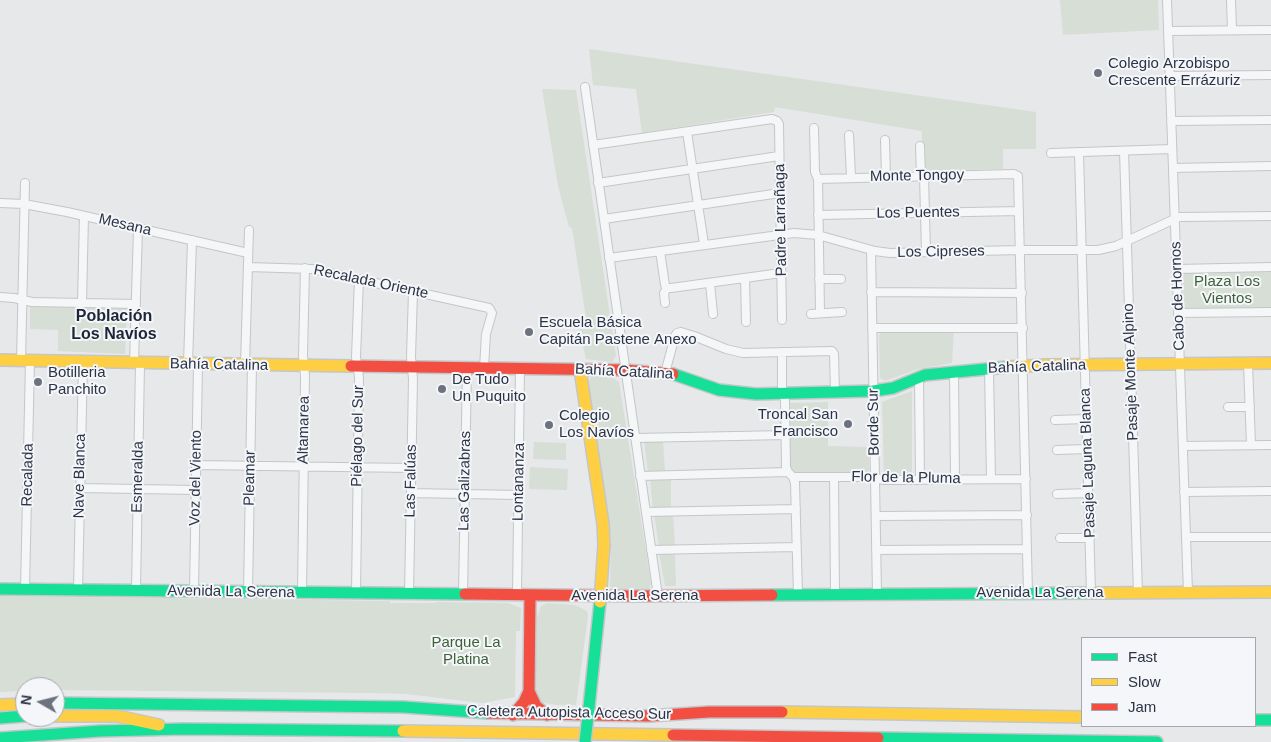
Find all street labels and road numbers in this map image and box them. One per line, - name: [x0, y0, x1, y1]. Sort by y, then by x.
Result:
- street label: Padre Larrañaga: [771, 164, 791, 276]
- street label: Monte Tongoy: [870, 166, 964, 186]
- street label: Los Puentes: [876, 203, 960, 223]
- street label: Mesana: [97, 210, 153, 240]
- street label: Cabo de Hornos: [1167, 241, 1189, 351]
- street label: Los Cipreses: [897, 242, 985, 262]
- street label: Recalada Oriente: [312, 261, 430, 303]
- street label: Pasaje Monte Alpino: [1120, 303, 1142, 441]
- street label: Bahía Catalina: [170, 355, 268, 375]
- street label: Bahía Catalina: [988, 356, 1086, 378]
- street label: Bahía Catalina: [574, 360, 674, 384]
- street label: Piélago del Sur: [348, 385, 368, 487]
- street label: Borde Sur: [864, 388, 884, 456]
- street label: Pasaje Laguna Blanca: [1076, 388, 1100, 538]
- street label: Altamarea: [294, 396, 314, 464]
- street label: Voz del Viento: [186, 430, 206, 526]
- street label: Las Galizabras: [455, 431, 475, 531]
- street label: Nave Blanca: [70, 433, 90, 519]
- street label: Esmeralda: [128, 441, 148, 513]
- street label: Recalada: [18, 443, 38, 507]
- street label: Lontananza: [509, 443, 529, 521]
- street label: Las Falúas: [401, 444, 421, 518]
- street label: Pleamar: [241, 450, 259, 506]
- street label: Flor de la Pluma: [851, 468, 961, 488]
- street label: Avenida La Serena: [167, 582, 295, 602]
- street label: Avenida La Serena: [976, 584, 1104, 602]
- street label: Avenida La Serena: [571, 587, 699, 605]
- street label: Caletera Autopista Acceso Sur: [467, 702, 671, 724]

